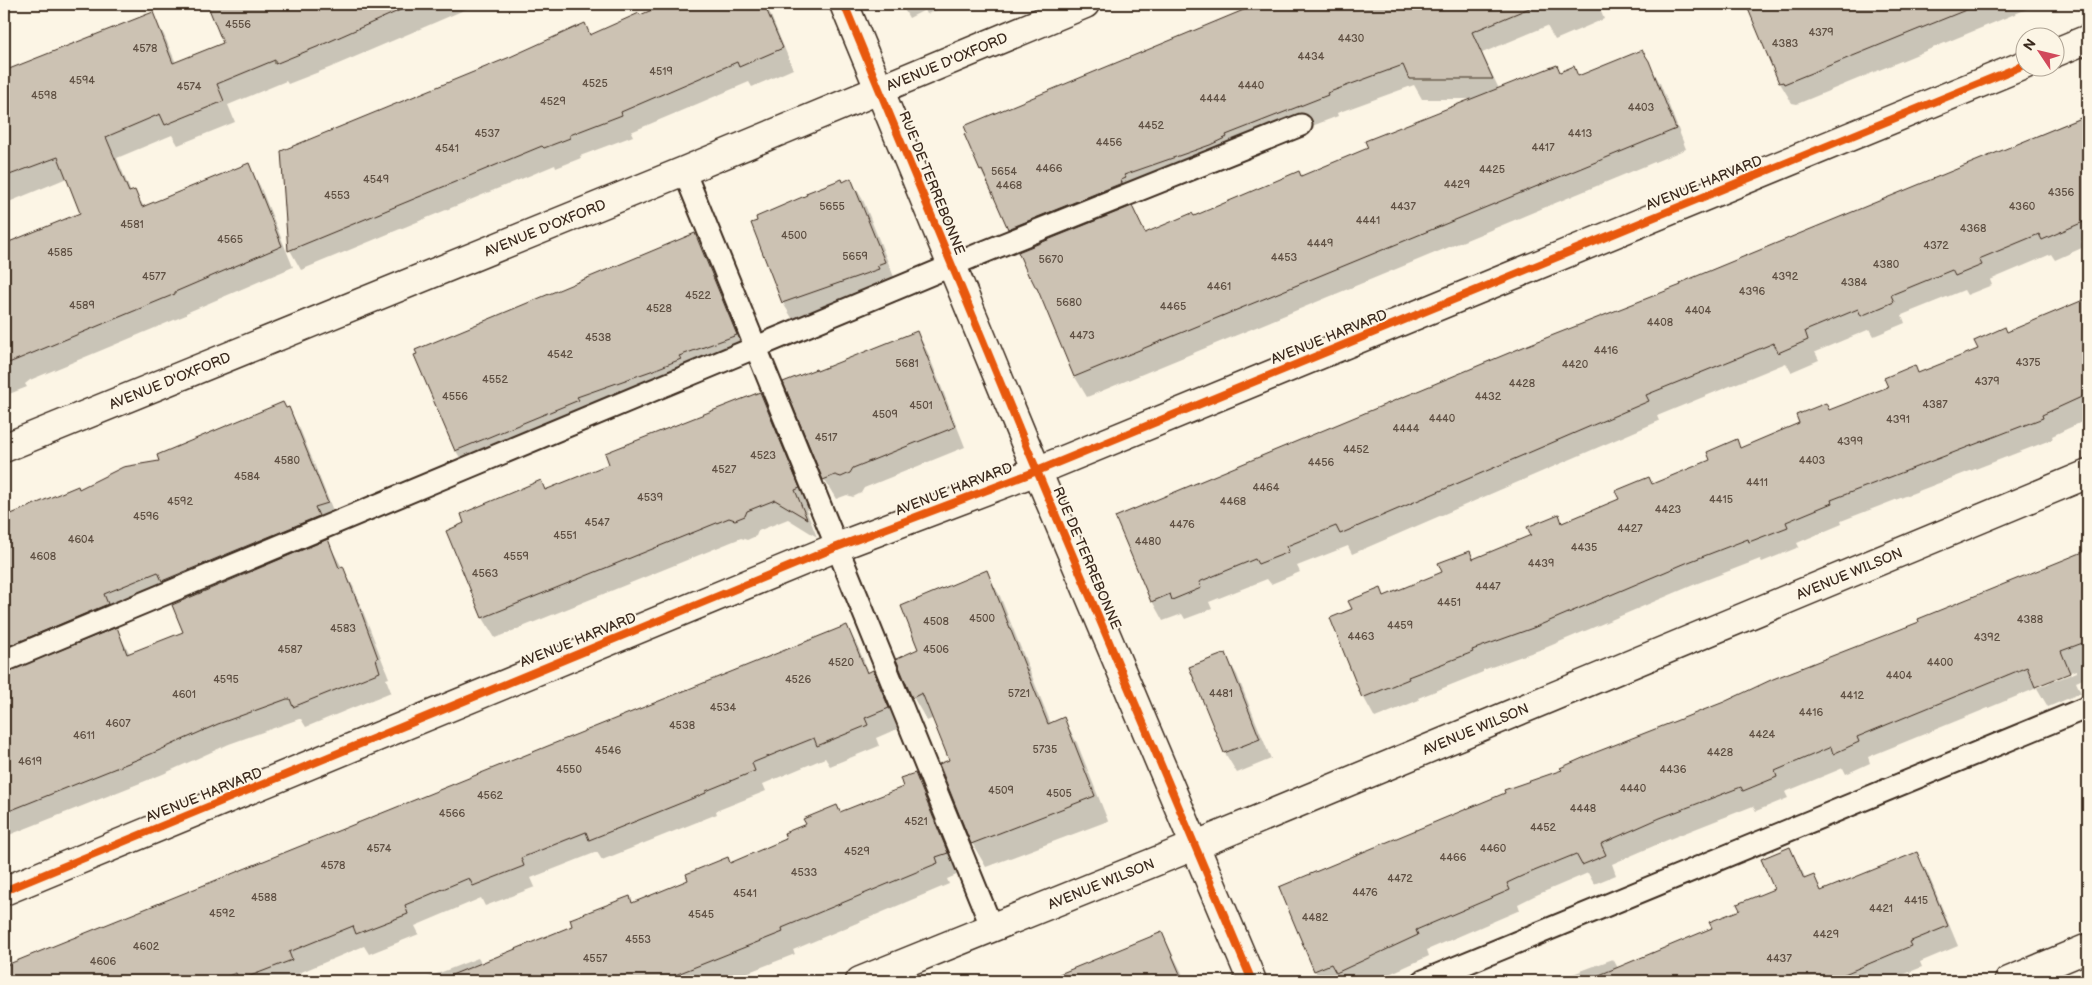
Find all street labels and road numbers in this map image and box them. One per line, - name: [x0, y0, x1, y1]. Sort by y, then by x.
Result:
- street label: AVENUE D'OXFORD: [884, 29, 1010, 94]
- street label: RUE DE TERREBONNE: [895, 109, 969, 257]
- street label: AVENUE HARVARD: [1643, 152, 1765, 214]
- street label: AVENUE D'OXFORD: [482, 195, 608, 260]
- street label: AVENUE HARVARD: [1268, 306, 1390, 368]
- street label: AVENUE D'OXFORD: [106, 348, 233, 413]
- street label: AVENUE HARVARD: [893, 459, 1015, 519]
- street label: RUE DE TERREBONNE: [1049, 484, 1125, 632]
- street label: AVENUE WILSON: [1794, 544, 1905, 603]
- street label: AVENUE HARVARD: [517, 609, 639, 671]
- street label: AVENUE WILSON: [1420, 699, 1531, 759]
- street label: AVENUE HARVARD: [143, 764, 265, 826]
- street label: AVENUE WILSON: [1045, 854, 1157, 913]

